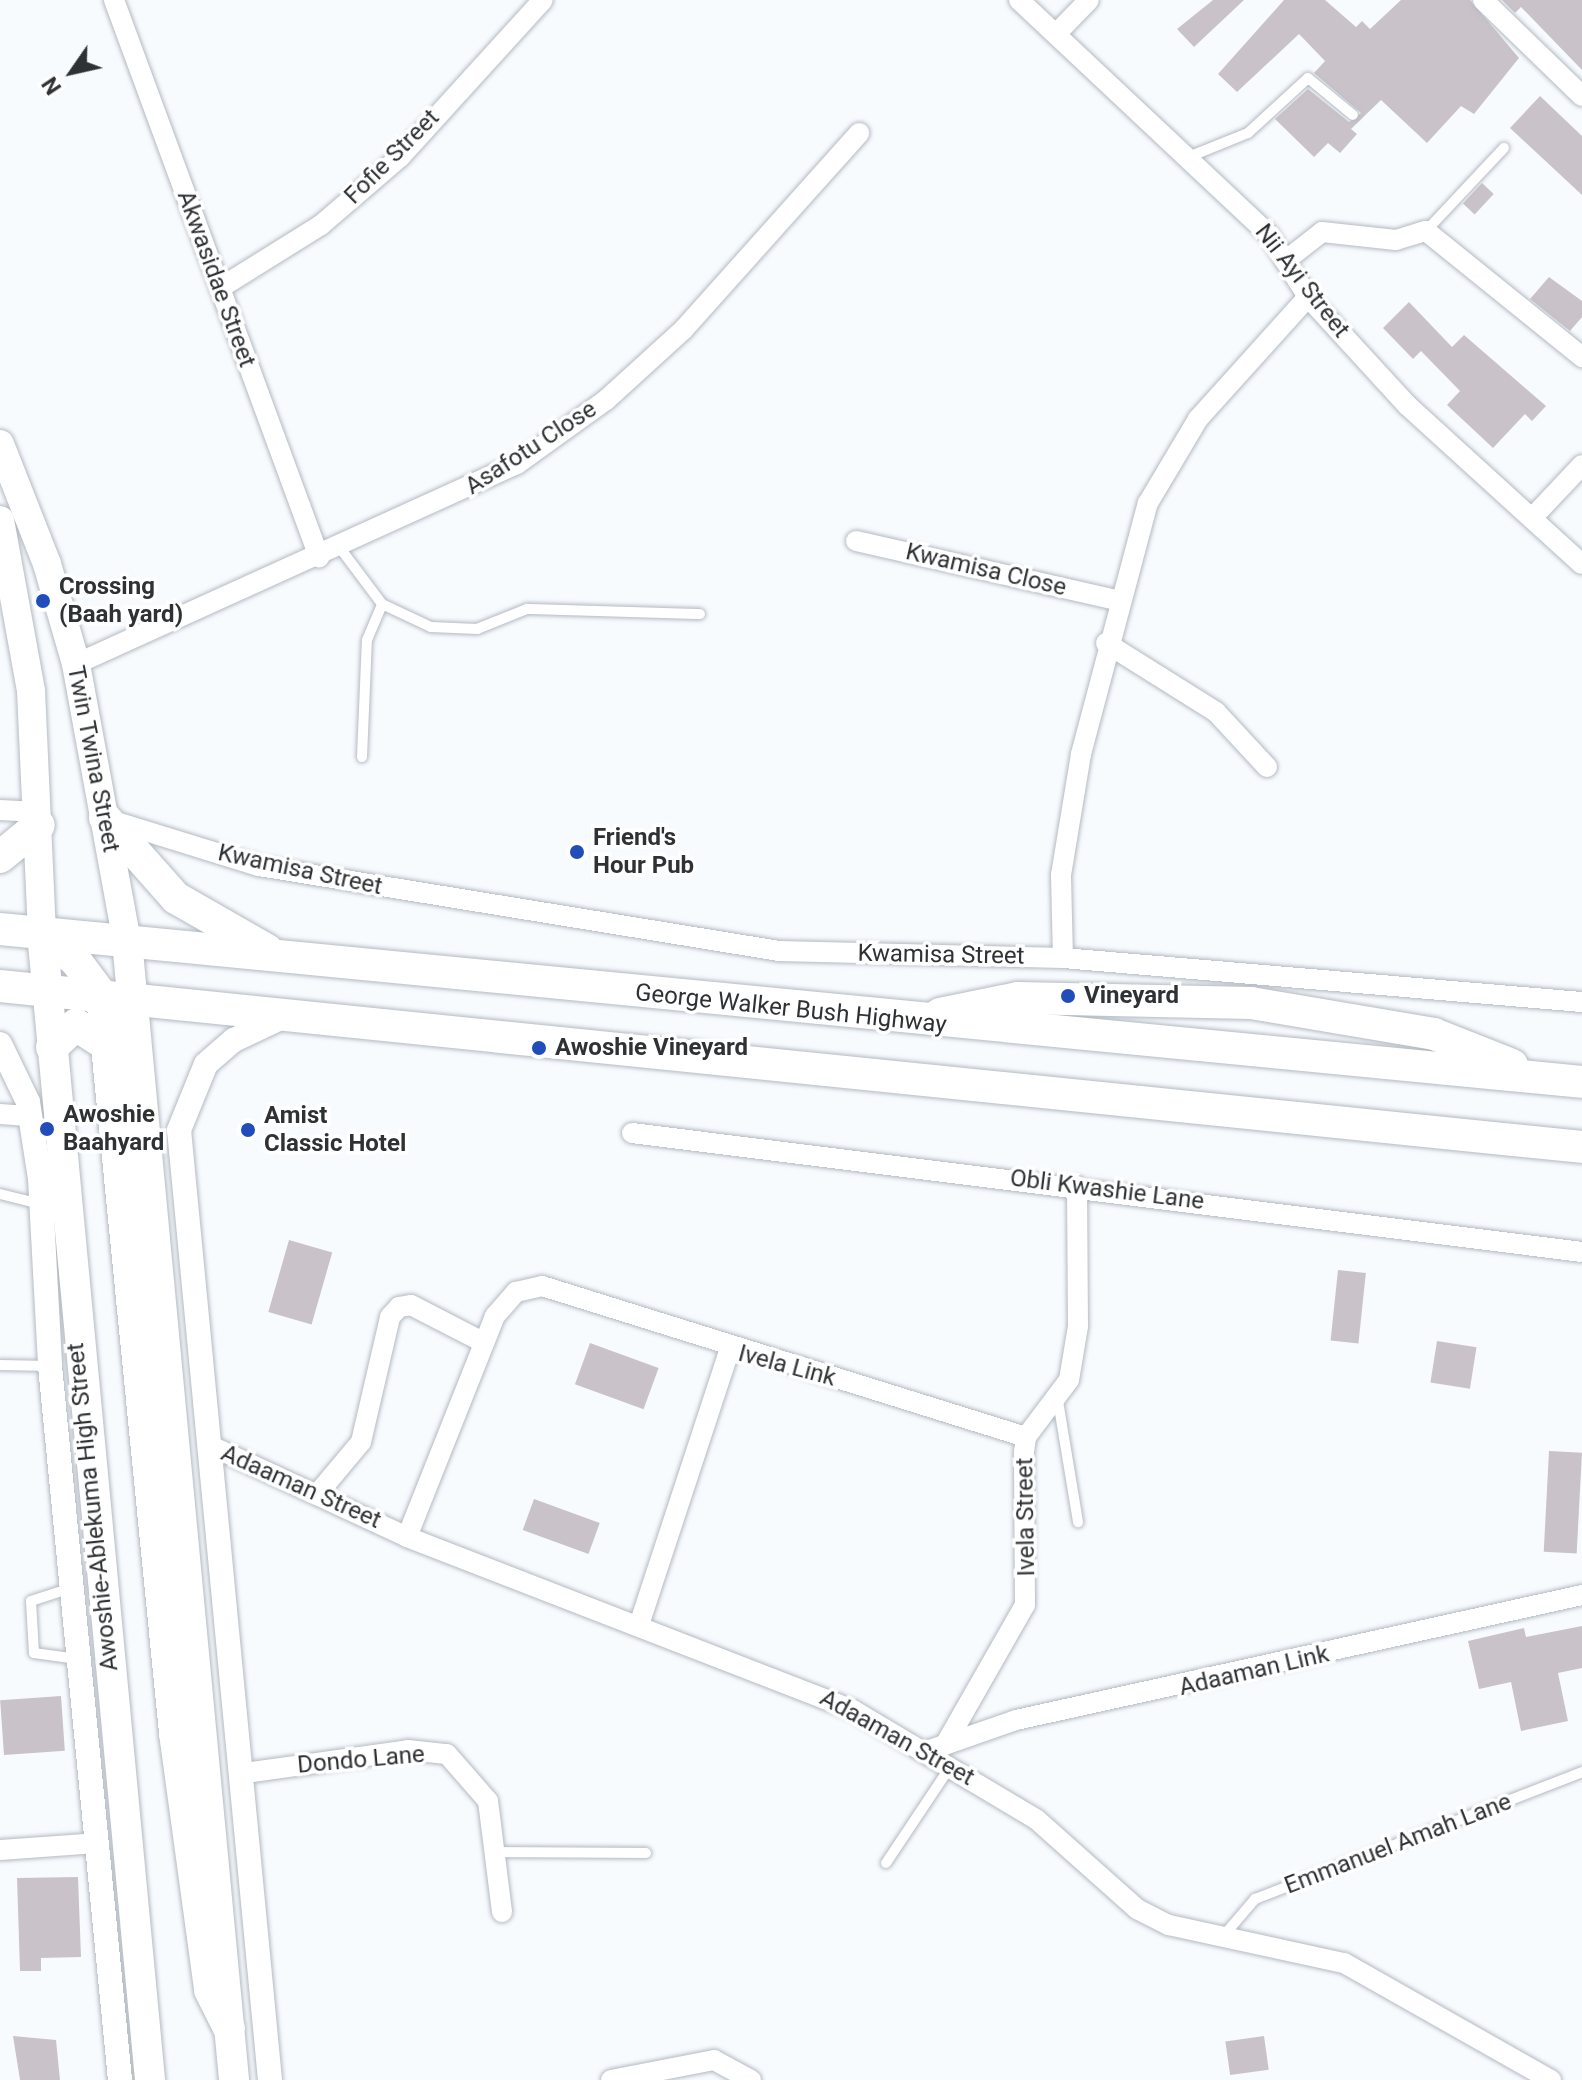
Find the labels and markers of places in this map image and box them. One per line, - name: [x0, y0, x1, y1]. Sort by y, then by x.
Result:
- place label: Crossing (Baah yard): [59, 573, 183, 629]
- marker: Crossing (Baah yard): [34, 592, 52, 610]
- place label: Friend's Hour Pub: [593, 824, 694, 880]
- marker: Friend's Hour Pub: [568, 843, 586, 861]
- place label: Vineyard: [1084, 982, 1179, 1010]
- marker: Vineyard: [1059, 987, 1077, 1005]
- place label: Awoshie Vineyard: [555, 1034, 748, 1062]
- marker: Awoshie Vineyard: [530, 1039, 548, 1057]
- place label: Awoshie Baahyard: [63, 1101, 164, 1157]
- place label: Amist Classic Hotel: [264, 1102, 406, 1158]
- marker: Awoshie Baahyard: [38, 1120, 56, 1138]
- marker: Amist Classic Hotel: [239, 1121, 257, 1139]

